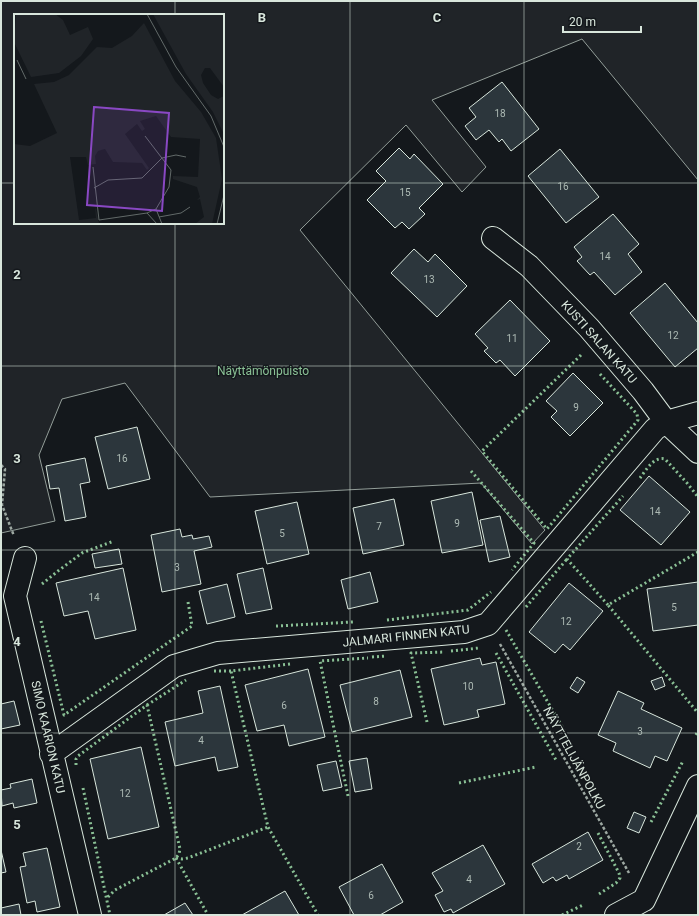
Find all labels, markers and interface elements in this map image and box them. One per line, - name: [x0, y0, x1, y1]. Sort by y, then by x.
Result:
- scale bar: [563, 8, 641, 34]
- text: B: [258, 10, 266, 25]
- text: C: [433, 10, 442, 25]
- inset map: [14, 14, 224, 224]
- text: 20 m: [569, 15, 596, 29]
- house number: 18: [494, 108, 506, 119]
- house number: 16: [557, 181, 569, 192]
- house number: 15: [399, 187, 411, 198]
- house number: 14: [599, 251, 611, 262]
- text: 2: [13, 267, 21, 282]
- house number: 13: [423, 274, 435, 285]
- street label: KUSTI SALAN KATU: [558, 298, 640, 386]
- house number: 12: [667, 330, 679, 341]
- house number: 11: [506, 333, 518, 344]
- park label: Näyttämönpuisto: [217, 364, 309, 378]
- house number: 9: [573, 402, 579, 413]
- text: 3: [13, 451, 21, 466]
- house number: 16: [116, 453, 128, 464]
- house number: 14: [649, 506, 661, 517]
- house number: 9: [454, 518, 460, 529]
- house number: 7: [376, 521, 382, 532]
- house number: 5: [279, 528, 285, 539]
- house number: 3: [174, 562, 180, 573]
- house number: 14: [88, 592, 100, 603]
- house number: 5: [671, 602, 677, 613]
- house number: 12: [560, 616, 572, 627]
- street label: JALMARI FINNEN KATU: [342, 622, 470, 650]
- text: 4: [13, 634, 21, 649]
- street label: SIMO KAARION KATU: [28, 679, 68, 795]
- house number: 10: [462, 681, 474, 692]
- house number: 8: [373, 696, 379, 707]
- house number: 6: [281, 700, 287, 711]
- street label: NÄYTTELIJÄNPOLKU: [540, 704, 609, 812]
- house number: 3: [637, 726, 643, 737]
- house number: 4: [198, 735, 204, 746]
- house number: 12: [119, 788, 131, 799]
- text: 5: [13, 817, 21, 832]
- house number: 2: [576, 841, 582, 852]
- house number: 4: [466, 874, 472, 885]
- house number: 6: [368, 890, 374, 901]

